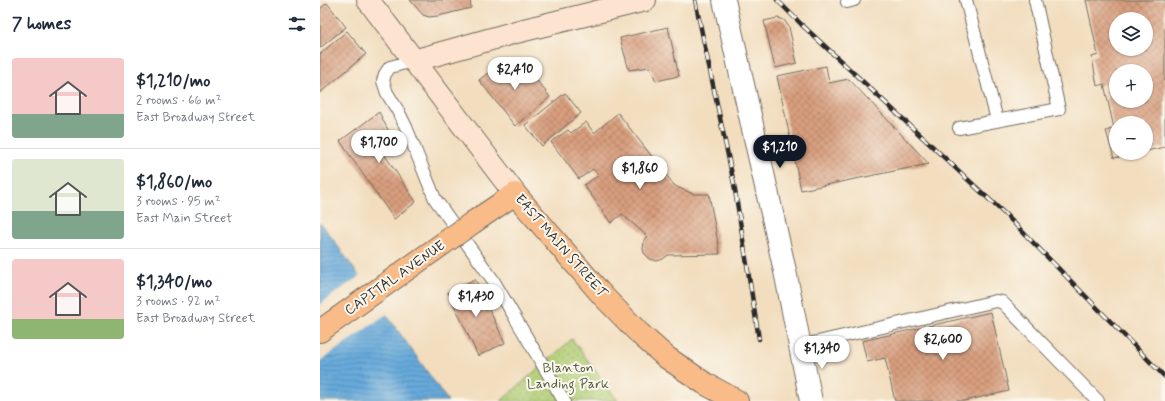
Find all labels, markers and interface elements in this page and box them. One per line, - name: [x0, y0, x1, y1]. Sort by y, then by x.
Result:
- map controls: [1109, 12, 1153, 160]
- button: layers: [1109, 12, 1153, 56]
- text: 7 homes: [12, 13, 71, 35]
- icon: filters: [286, 13, 308, 35]
- pin: $2,410: [482, 57, 548, 91]
- text: $2,410: [496, 61, 534, 78]
- button: +: [1109, 64, 1153, 108]
- text: $1,210/mo: [136, 70, 211, 92]
- icon: home: [44, 74, 92, 122]
- text: 2 rooms · 66 m²: [136, 92, 221, 109]
- text: East Broadway Street: [136, 109, 255, 126]
- button: −: [1109, 116, 1153, 160]
- pin: $1,700: [346, 130, 412, 164]
- text: $1,700: [360, 134, 398, 151]
- pin: $1,210: [747, 135, 813, 169]
- text: $1,210: [762, 139, 798, 156]
- pin: $1,860: [607, 156, 673, 190]
- text: $1,860: [622, 160, 658, 177]
- text: $1,860/mo: [136, 171, 212, 193]
- icon: home: [44, 175, 92, 223]
- street label: EAST MAIN STREET: [511, 190, 611, 302]
- text: 3 rooms · 95 m²: [136, 193, 220, 210]
- text: East Main Street: [136, 210, 232, 227]
- street label: CAPITAL AVENUE: [341, 237, 449, 319]
- text: $1,340/mo: [136, 271, 212, 293]
- icon: home: [44, 275, 92, 323]
- pin: $1,430: [443, 284, 509, 318]
- text: $1,430: [458, 288, 494, 305]
- text: 3 rooms · 92 m²: [136, 293, 220, 310]
- text: East Broadway Street: [136, 310, 255, 327]
- pin: $2,600: [910, 327, 976, 361]
- text: $2,600: [923, 331, 963, 348]
- pin: $1,340: [789, 336, 855, 370]
- text: $1,340: [804, 340, 840, 357]
- park label: Blanton Landing Park: [527, 359, 609, 395]

